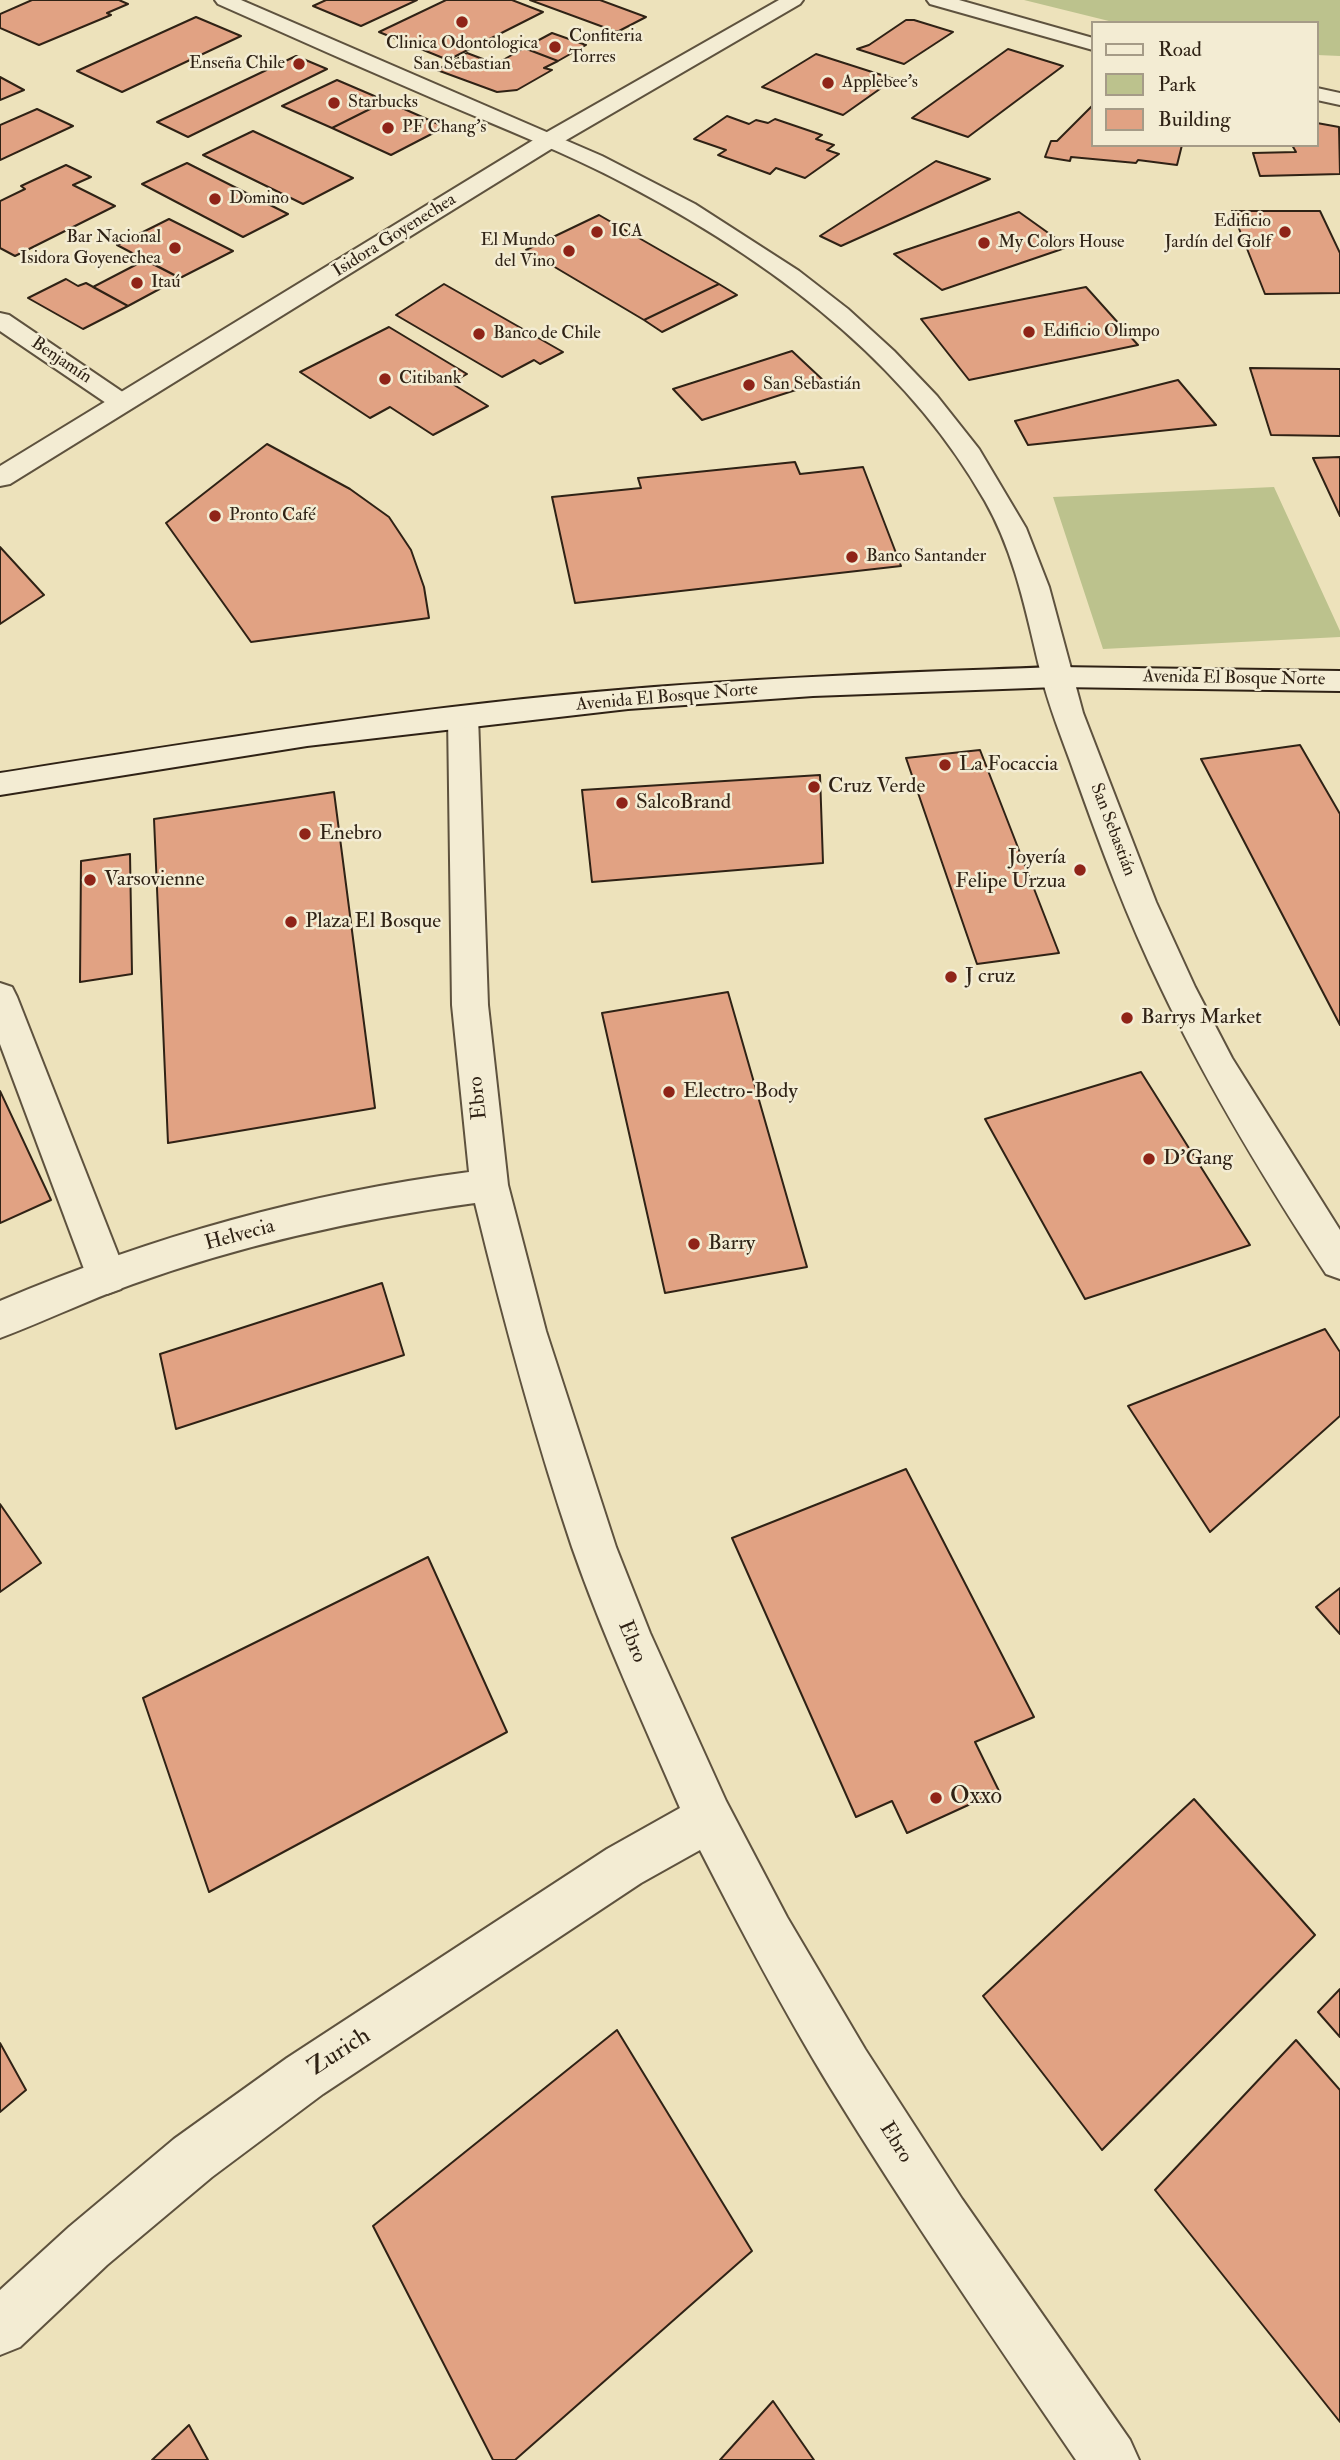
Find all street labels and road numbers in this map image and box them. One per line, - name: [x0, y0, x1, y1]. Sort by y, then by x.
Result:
- street label: Isidora Goyenechea: [329, 189, 461, 283]
- street label: Benjamín: [27, 333, 95, 389]
- street label: Avenida El Bosque Norte: [1143, 667, 1325, 691]
- street label: Avenida El Bosque Norte: [575, 679, 759, 717]
- street label: San Sebastián: [1084, 781, 1140, 879]
- street label: Ebro: [464, 1075, 494, 1121]
- street label: Helvecia: [202, 1215, 278, 1257]
- street label: Ebro: [611, 1617, 651, 1667]
- street label: Zurich: [304, 2022, 376, 2084]
- street label: Ebro: [873, 2118, 917, 2168]

